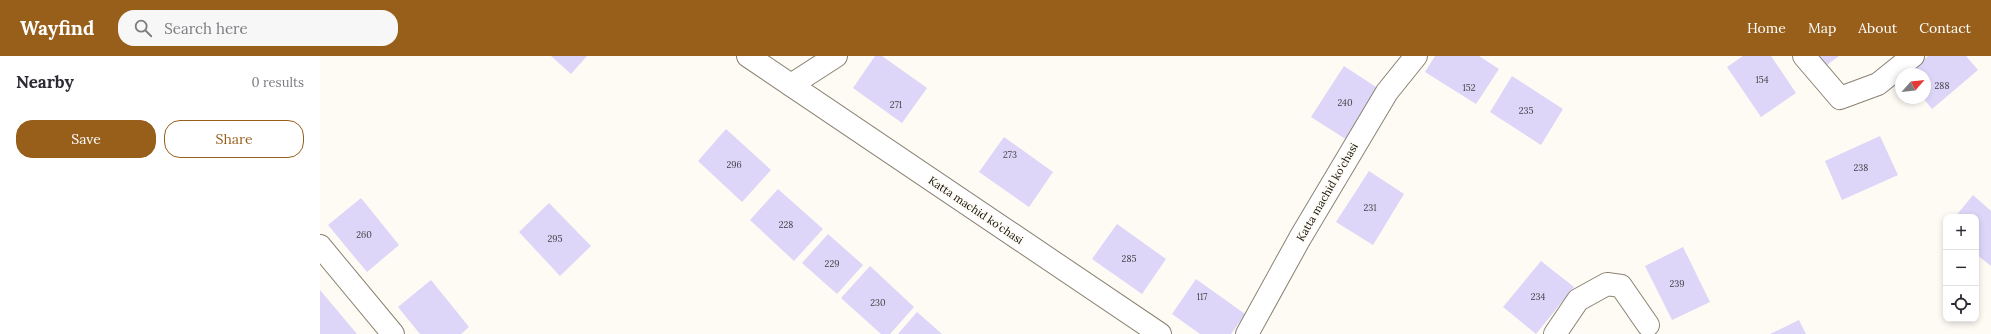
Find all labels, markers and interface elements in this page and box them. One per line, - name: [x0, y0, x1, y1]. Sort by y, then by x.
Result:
- search box: [118, 10, 398, 46]
- text: Wayfind: [20, 16, 94, 40]
- icon: search: [132, 17, 154, 39]
- text: Search here: [164, 19, 248, 38]
- text: Home: [1747, 19, 1786, 37]
- text: Map: [1808, 19, 1836, 37]
- text: About: [1858, 19, 1897, 37]
- text: Contact: [1919, 19, 1971, 37]
- north arrow: [1895, 68, 1931, 104]
- text: Nearby: [16, 71, 74, 93]
- text: 0 results: [252, 74, 304, 91]
- house number: 154: [1755, 74, 1769, 85]
- house number: 288: [1935, 80, 1949, 91]
- house number: 152: [1462, 82, 1476, 93]
- house number: 240: [1337, 97, 1353, 108]
- house number: 271: [890, 99, 902, 110]
- house number: 235: [1519, 105, 1533, 116]
- button: Save: [16, 120, 156, 158]
- button: Share: [164, 120, 304, 158]
- street label: Katta machid ko'chasi: [1293, 140, 1361, 244]
- house number: 273: [1003, 149, 1017, 160]
- house number: 296: [726, 159, 742, 170]
- house number: 238: [1854, 162, 1868, 173]
- street label: Katta machid ko'chasi: [926, 173, 1026, 247]
- house number: 231: [1364, 202, 1377, 213]
- map controls: [1943, 214, 1979, 322]
- button: +: [1943, 214, 1979, 250]
- house number: 228: [779, 219, 793, 230]
- house number: 260: [356, 229, 372, 240]
- house number: 295: [548, 233, 563, 244]
- button: −: [1943, 250, 1979, 286]
- house number: 285: [1122, 253, 1136, 264]
- house number: 229: [825, 258, 839, 269]
- house number: 239: [1670, 278, 1684, 289]
- button: locate: [1943, 286, 1979, 322]
- house number: 117: [1197, 291, 1207, 302]
- house number: 234: [1531, 291, 1545, 302]
- house number: 230: [870, 297, 886, 308]

